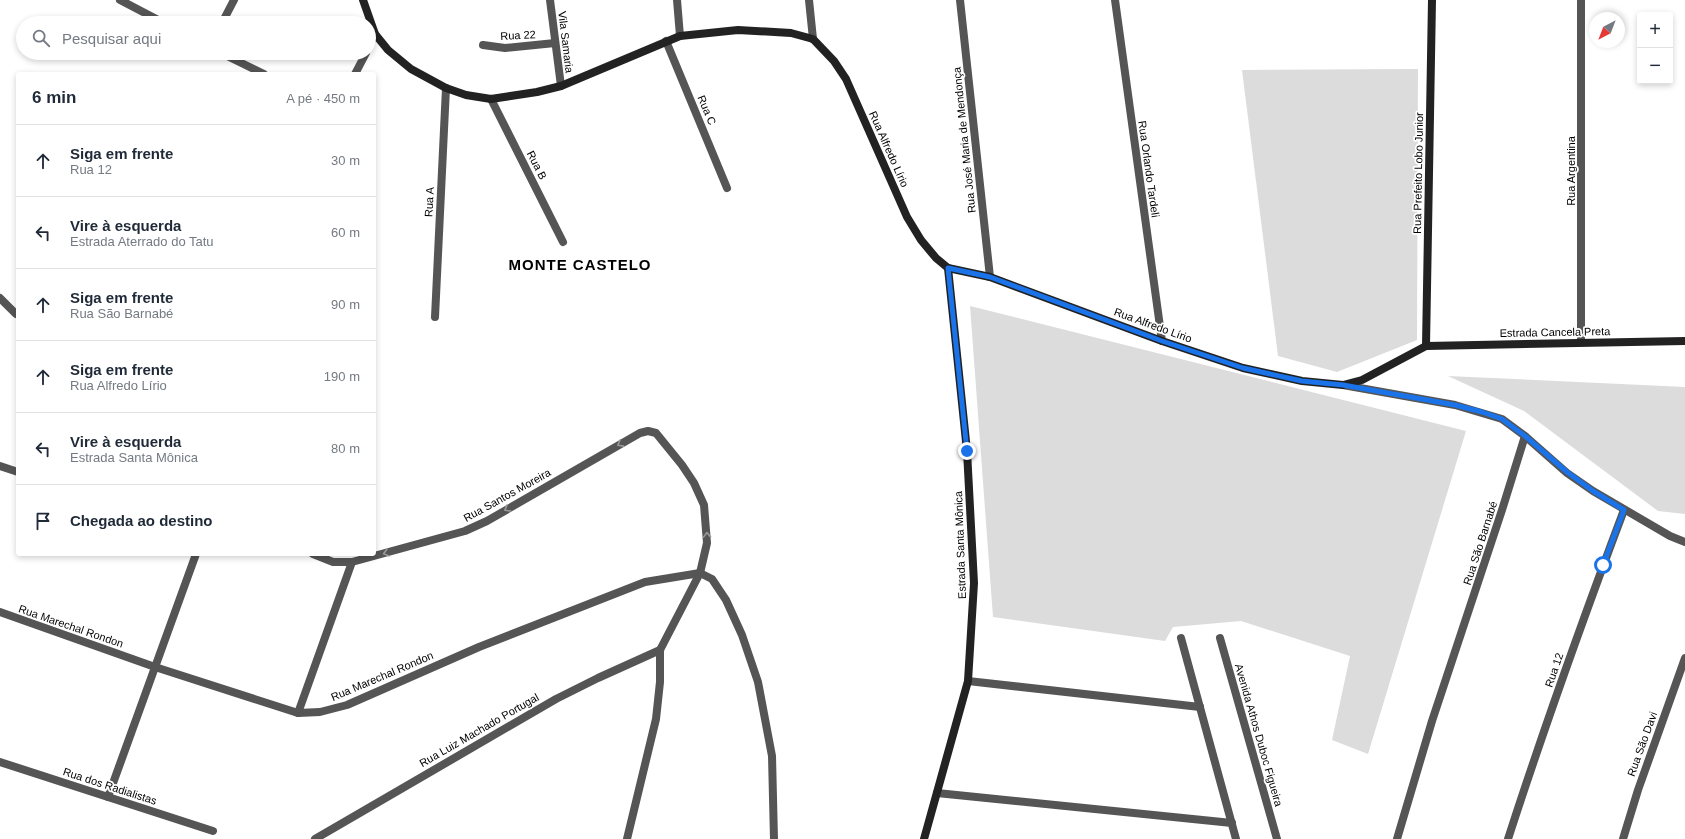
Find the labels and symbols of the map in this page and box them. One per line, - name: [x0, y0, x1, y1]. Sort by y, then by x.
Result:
- street label: Vila Samaria: [556, 10, 576, 74]
- north arrow: [1589, 12, 1625, 48]
- street label: Rua 22: [500, 28, 536, 42]
- street label: Rua José Maria de Mendonça: [950, 66, 978, 214]
- street label: Rua C: [695, 93, 719, 127]
- street label: Rua Alfredo Lírio: [867, 109, 911, 189]
- street label: Rua Prefeito Lobo Junior: [1411, 112, 1425, 234]
- street label: Rua Orlando Tardeli: [1136, 120, 1162, 218]
- street label: Rua Argentina: [1565, 135, 1577, 206]
- street label: Rua B: [525, 149, 549, 181]
- street label: Rua A: [422, 186, 436, 217]
- district label: MONTE CASTELO: [509, 256, 652, 273]
- street label: Rua Alfredo Lírio: [1112, 305, 1194, 345]
- street label: Estrada Cancela Preta: [1500, 325, 1611, 339]
- one-way arrow: [617, 440, 624, 447]
- route end: [958, 442, 976, 460]
- street label: Rua Santos Moreira: [461, 466, 553, 524]
- street label: Estrada Santa Mônica: [952, 490, 968, 599]
- street label: Rua São Barnabé: [1461, 500, 1499, 586]
- one-way arrow: [504, 505, 511, 512]
- one-way arrow: [703, 532, 711, 538]
- one-way arrow: [382, 548, 389, 557]
- route start: [1594, 556, 1612, 574]
- street label: Rua Marechal Rondon: [17, 602, 125, 650]
- street label: Rua Marechal Rondon: [329, 649, 435, 703]
- street label: Rua 12: [1543, 651, 1565, 689]
- street label: Avenida Athos Duboc Figueira: [1233, 662, 1285, 809]
- street label: Rua Luiz Machado Portugal: [417, 691, 541, 769]
- street label: Rua São Davi: [1625, 710, 1659, 778]
- street label: Rua dos Radialistas: [62, 765, 159, 807]

